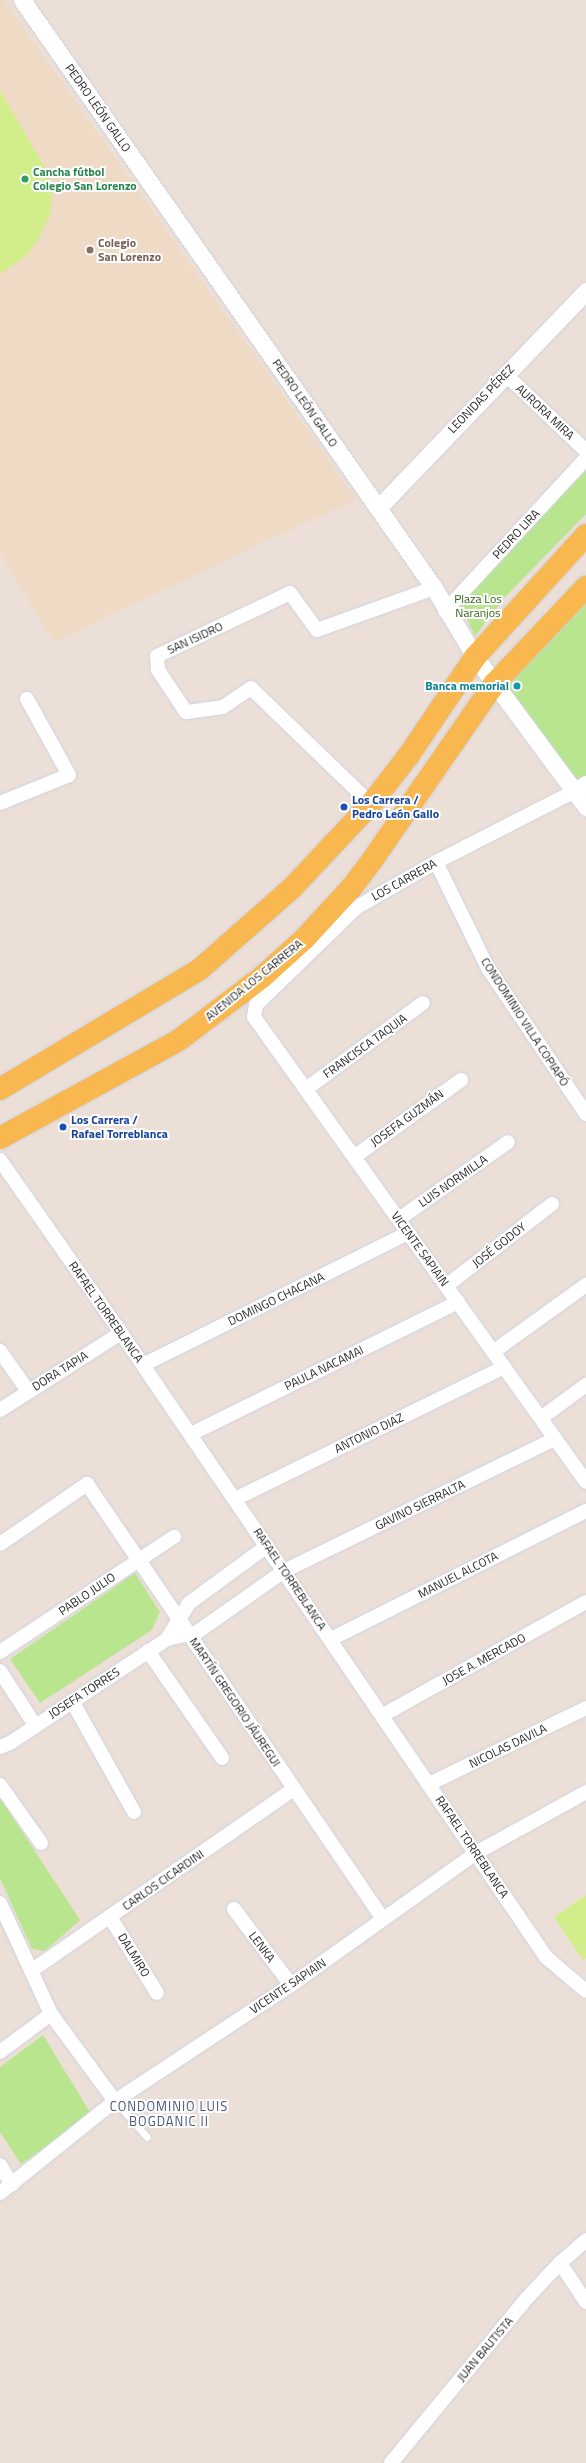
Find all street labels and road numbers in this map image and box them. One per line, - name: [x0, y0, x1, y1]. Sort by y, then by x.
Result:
- street label: PEDRO LEÓN GALLO: [62, 61, 134, 155]
- street label: PEDRO LEÓN GALLO: [269, 356, 341, 450]
- street label: LEONIDAS PÉREZ: [445, 362, 517, 436]
- street label: AURORA MIRA: [513, 381, 577, 443]
- street label: PEDRO LIRA: [489, 506, 543, 562]
- street label: SAN ISIDRO: [165, 619, 225, 657]
- street label: LOS CARRERA: [369, 856, 439, 904]
- street label: AVENIDA LOS CARRERA: [202, 936, 306, 1024]
- street label: CONDOMINIO VILLA COPIAPÓ: [478, 955, 572, 1089]
- street label: FRANCISCA TAQUIA: [320, 1011, 410, 1081]
- street label: JOSEFA GUZMÁN: [368, 1087, 446, 1149]
- street label: LUIS NORMILLA: [416, 1152, 490, 1210]
- street label: VICENTE SAPIAIN: [388, 1209, 452, 1289]
- street label: JOSÉ GODOY: [469, 1220, 529, 1270]
- street label: RAFAEL TORREBLANCA: [66, 1259, 146, 1365]
- street label: DOMINGO CHACANA: [226, 1269, 326, 1329]
- street label: PAULA NACAMAI: [282, 1343, 366, 1393]
- street label: DORA TAPIA: [30, 1348, 90, 1394]
- street label: ANTONIO DIAZ: [332, 1410, 406, 1456]
- street label: GAVINO SIERRALTA: [373, 1477, 467, 1533]
- street label: RAFAEL TORREBLANCA: [250, 1525, 330, 1633]
- street label: MANUEL ALCOTA: [416, 1549, 500, 1601]
- street label: PABLO JULIO: [56, 1570, 118, 1618]
- street label: JOSE A. MERCADO: [440, 1630, 528, 1688]
- street label: MARTÍN GREGORIO JÁUREGUI: [186, 1635, 284, 1769]
- street label: JOSEFA TORRES: [46, 1665, 122, 1721]
- street label: NICOLAS DAVILA: [467, 1721, 549, 1771]
- street label: RAFAEL TORREBLANCA: [432, 1793, 512, 1901]
- street label: CARLOS CICARDINI: [120, 1847, 206, 1913]
- street label: LENKA: [246, 1929, 278, 1965]
- street label: DALMIRO: [115, 1930, 153, 1980]
- street label: VICENTE SAPIAIN: [247, 1955, 329, 2017]
- street label: JUAN BAUTISTA: [454, 2314, 516, 2384]

